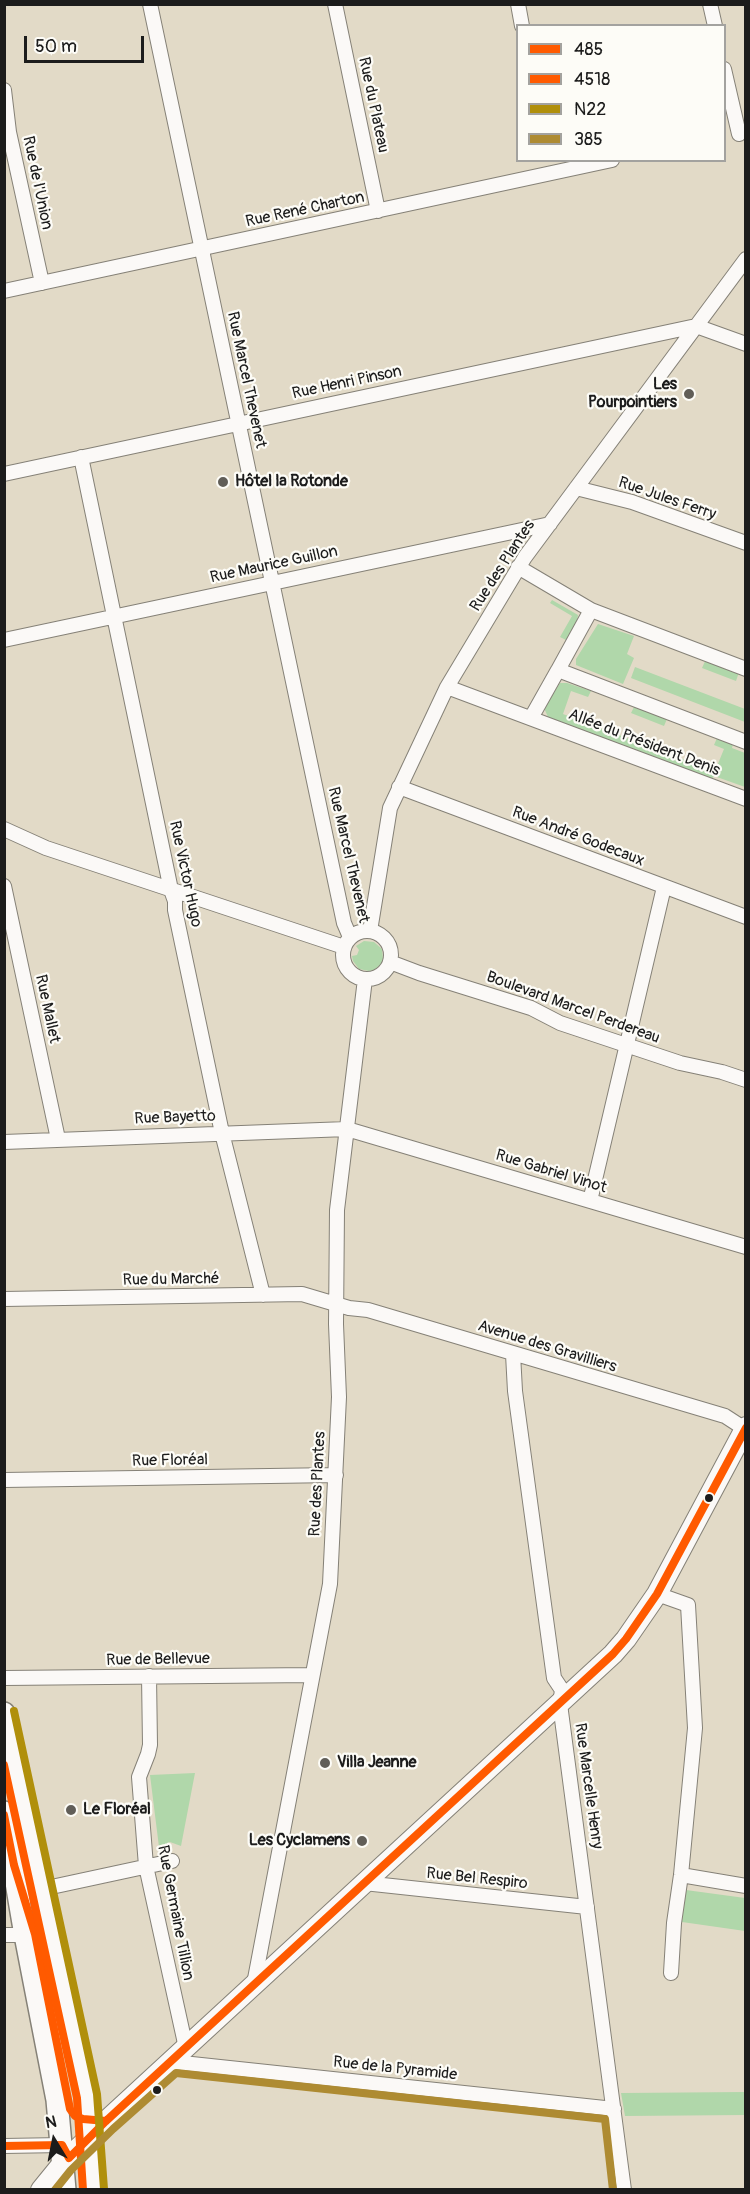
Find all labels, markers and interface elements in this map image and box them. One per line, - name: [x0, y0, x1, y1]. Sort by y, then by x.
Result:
- scale bar: [27, 24, 147, 62]
- legend: [516, 24, 726, 162]
- text: 50 m: [35, 35, 77, 58]
- text: 485: [574, 38, 603, 61]
- street label: Rue du Plateau: [354, 55, 392, 155]
- text: 4518: [574, 68, 610, 91]
- text: N22: [574, 98, 606, 121]
- text: 385: [574, 128, 603, 151]
- street label: Rue de l'Union: [18, 135, 56, 231]
- street label: Rue René Charton: [244, 188, 366, 232]
- street label: Rue Marcel Thevenet: [222, 310, 270, 450]
- street label: Rue Henri Pinson: [290, 362, 404, 404]
- place label: Les Pourpointiers: [588, 375, 677, 413]
- marker: Les Pourpointiers: [682, 387, 696, 401]
- place label: Hôtel la Rotonde: [235, 472, 348, 492]
- street label: Rue Jules Ferry: [616, 473, 718, 525]
- marker: Hôtel la Rotonde: [216, 475, 230, 489]
- street label: Rue des Plantes: [466, 517, 540, 615]
- street label: Rue Maurice Guillon: [208, 542, 340, 588]
- street label: Allée du Président Denis: [565, 705, 723, 781]
- street label: Rue Marcel Thevenet: [323, 785, 373, 925]
- street label: Rue André Godecaux: [509, 803, 647, 871]
- street label: Rue Victor Hugo: [164, 819, 206, 929]
- street label: Boulevard Marcel Perdereau: [484, 968, 662, 1048]
- street label: Rue Mallet: [30, 973, 64, 1045]
- street label: Rue Bayetto: [134, 1107, 216, 1129]
- street label: Rue Gabriel Vinot: [493, 1146, 609, 1198]
- street label: Rue du Marché: [122, 1270, 220, 1290]
- street label: Avenue des Gravilliers: [475, 1317, 619, 1377]
- street label: Rue des Plantes: [306, 1431, 330, 1537]
- street label: Rue Floréal: [132, 1451, 208, 1471]
- unlabelled marker: [703, 1492, 715, 1504]
- street label: Rue de Bellevue: [106, 1649, 210, 1671]
- street label: Rue Marcelle Henry: [570, 1722, 606, 1850]
- place label: Villa Jeanne: [337, 1753, 416, 1773]
- marker: Villa Jeanne: [318, 1756, 332, 1770]
- place label: Le Floréal: [83, 1800, 151, 1820]
- marker: Le Floréal: [64, 1803, 78, 1817]
- place label: Les Cyclamens: [249, 1831, 350, 1851]
- marker: Les Cyclamens: [355, 1834, 369, 1848]
- street label: Rue Germaine Tillion: [152, 1844, 198, 1982]
- street label: Rue Bel Respiro: [425, 1864, 529, 1894]
- street label: Rue de la Pyramide: [332, 2053, 458, 2085]
- unlabelled marker: [151, 2084, 163, 2096]
- north arrow: [24, 2110, 84, 2170]
- text: N: [44, 2111, 58, 2133]

